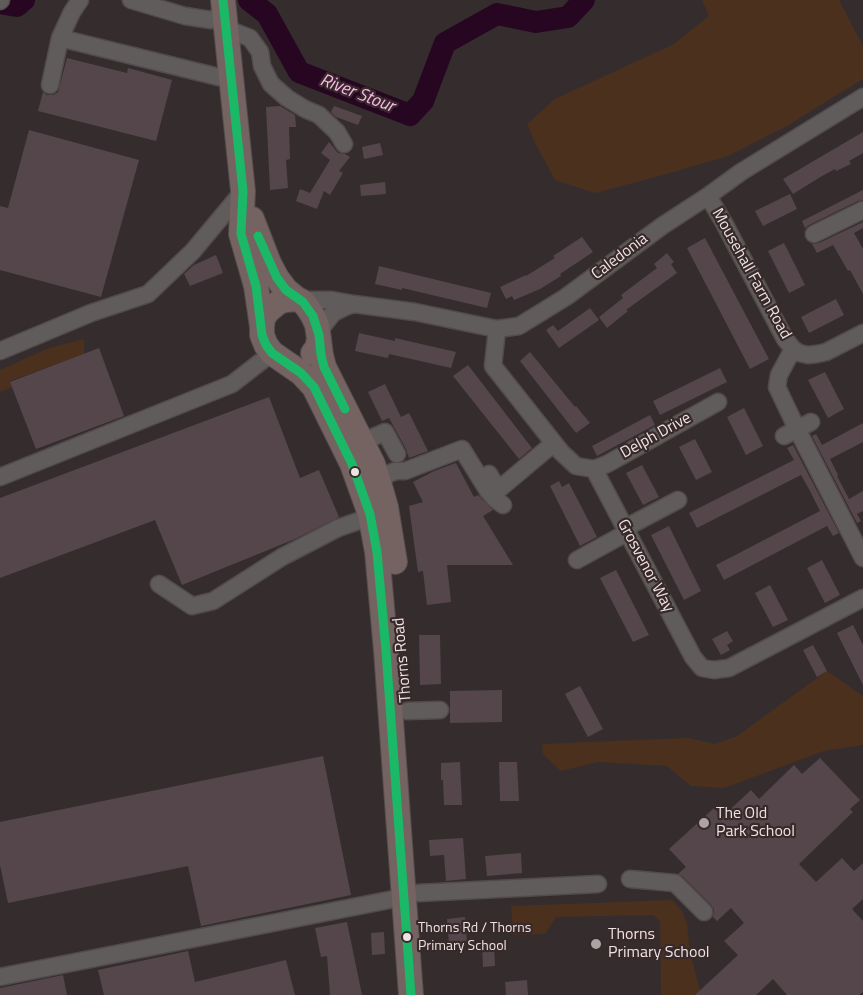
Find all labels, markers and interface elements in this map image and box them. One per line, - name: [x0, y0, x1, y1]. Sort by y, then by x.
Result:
- water label: River Stour: [317, 70, 397, 118]
- street label: Mousehall Farm Road: [707, 205, 795, 343]
- street label: Caledonia: [588, 230, 652, 284]
- street label: Delph Drive: [617, 409, 695, 463]
- unlabelled marker: [349, 466, 361, 478]
- street label: Grosvenor Way: [613, 516, 677, 616]
- street label: Thorns Road: [390, 617, 416, 703]
- place label: The Old Park School: [716, 804, 795, 842]
- marker: The Old Park School: [697, 816, 711, 830]
- place label: Thorns Rd / Thorns Primary School: [418, 921, 531, 954]
- place label: Thorns Primary School: [608, 925, 710, 963]
- marker: Thorns Rd / Thorns Primary School: [401, 931, 413, 943]
- marker: Thorns Primary School: [589, 937, 603, 951]

